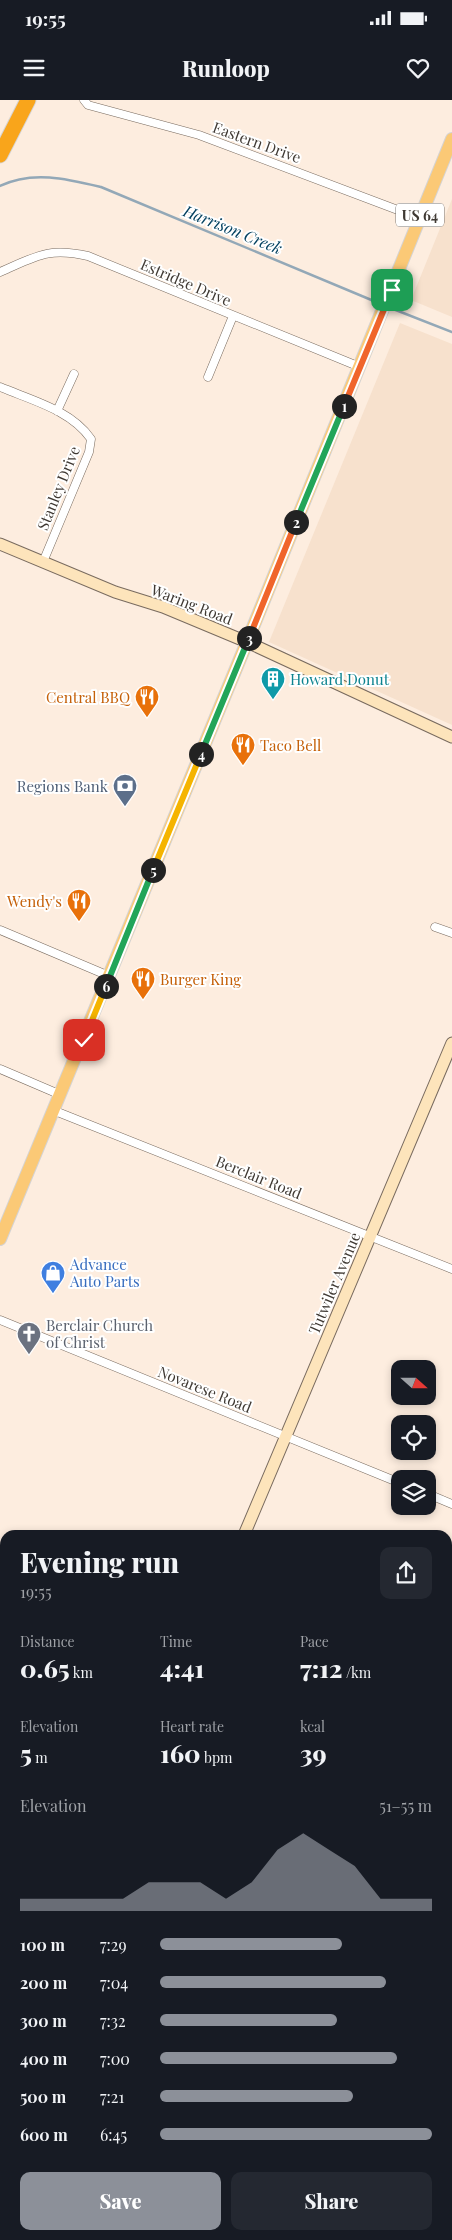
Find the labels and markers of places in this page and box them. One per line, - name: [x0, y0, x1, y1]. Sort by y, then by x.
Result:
- pin: [371, 269, 413, 311]
- pin: 1: [332, 394, 356, 418]
- pin: 2: [284, 510, 308, 534]
- pin: 3: [236, 626, 262, 650]
- building icon: Howard Donut: [260, 666, 286, 700]
- place label: Howard Donut: [290, 669, 390, 689]
- restaurant icon: Central BBQ: [134, 684, 160, 718]
- place label: Central BBQ: [46, 687, 131, 707]
- restaurant icon: Taco Bell: [230, 732, 256, 766]
- place label: Taco Bell: [260, 735, 321, 755]
- pin: 4: [188, 742, 214, 766]
- bank icon: Regions Bank: [112, 773, 138, 807]
- place label: Regions Bank: [17, 776, 109, 796]
- pin: 5: [140, 858, 166, 882]
- restaurant icon: Wendy's: [66, 888, 92, 922]
- place label: Wendy's: [6, 891, 62, 911]
- restaurant icon: Burger King: [130, 966, 156, 1000]
- place label: Burger King: [160, 969, 241, 989]
- pin: 6: [94, 974, 118, 998]
- pin: [63, 1019, 105, 1061]
- place label: Advance Auto Parts: [69, 1254, 140, 1291]
- shop icon: Advance Auto Parts: [40, 1260, 66, 1294]
- place label: Berclair Church of Christ: [46, 1315, 153, 1352]
- church icon: Berclair Church of Christ: [16, 1321, 42, 1355]

